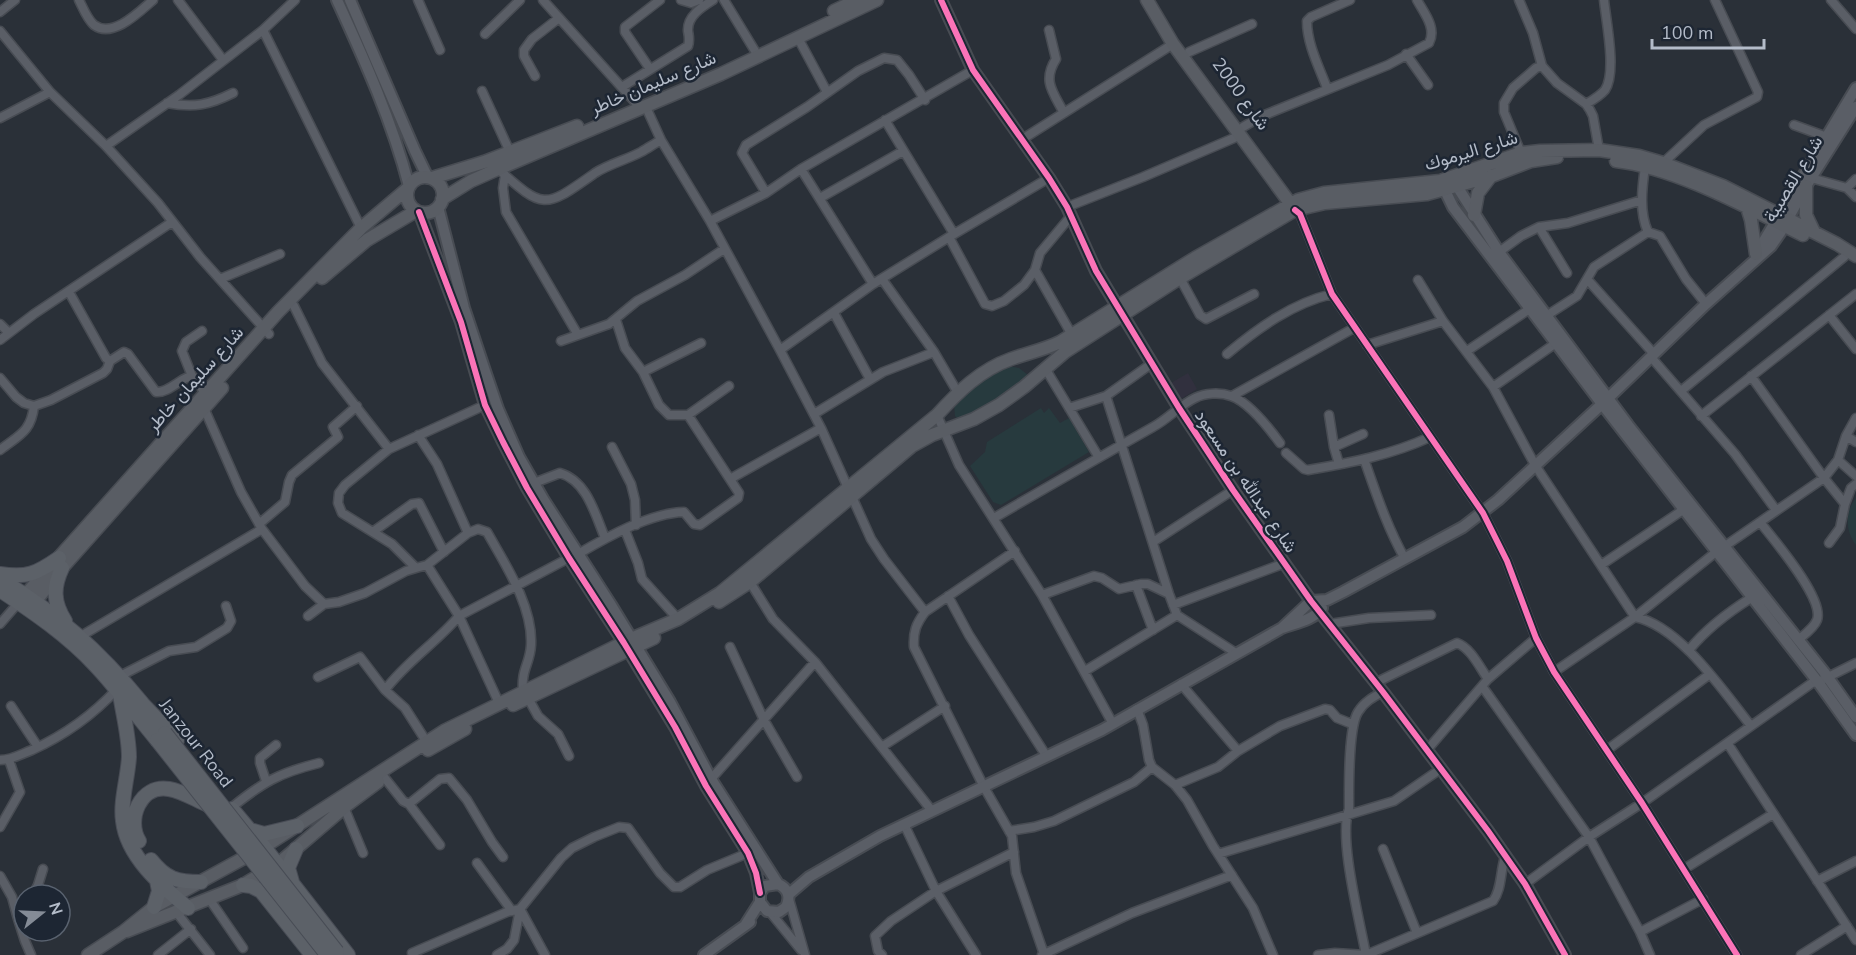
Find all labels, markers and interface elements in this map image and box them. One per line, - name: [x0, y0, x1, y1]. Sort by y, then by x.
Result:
- scale bar: [1652, 12, 1764, 50]
- text: 100 m: [1661, 21, 1713, 45]
- street label: شارع سليمان خاطر: [585, 46, 720, 121]
- street label: شارع 2000: [1207, 53, 1275, 135]
- street label: شارع اليرموك: [1421, 125, 1521, 177]
- street label: شارع القصيبة: [1758, 131, 1828, 227]
- street label: شارع سليمان خاطر: [140, 321, 249, 438]
- street label: شارع عبدالله بن مسعود: [1189, 405, 1303, 557]
- street label: Janzour Road: [153, 693, 238, 792]
- north arrow: [12, 883, 72, 943]
- text: N: [43, 900, 68, 918]

